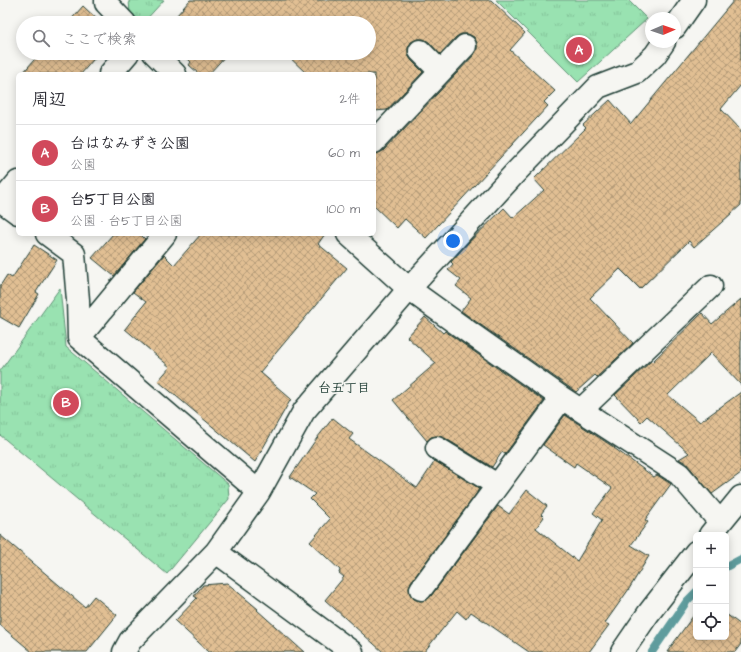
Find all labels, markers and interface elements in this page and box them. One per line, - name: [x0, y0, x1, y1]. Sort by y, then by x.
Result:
- north arrow: [645, 12, 681, 48]
- search box: [16, 16, 376, 60]
- icon: search: [30, 27, 52, 49]
- text: ここで検索: [62, 29, 137, 50]
- pin: A: [566, 35, 592, 65]
- text: 周辺: [32, 88, 66, 112]
- text: 2件: [340, 90, 360, 108]
- text: 台はなみずき公園: [70, 133, 190, 154]
- text: A: [41, 144, 49, 162]
- text: 60 m: [328, 144, 360, 162]
- text: 公園: [70, 156, 96, 174]
- text: 台5丁目公園: [70, 189, 156, 210]
- text: B: [40, 200, 50, 218]
- text: 100 m: [327, 200, 360, 218]
- text: 公園 · 台5丁目公園: [70, 212, 182, 230]
- your location: [443, 231, 463, 251]
- district label: 台五丁目: [318, 379, 370, 397]
- pin: B: [53, 388, 79, 418]
- map controls: [693, 532, 729, 640]
- button: +: [693, 532, 729, 568]
- button: −: [693, 568, 729, 604]
- button: locate: [693, 604, 729, 640]

